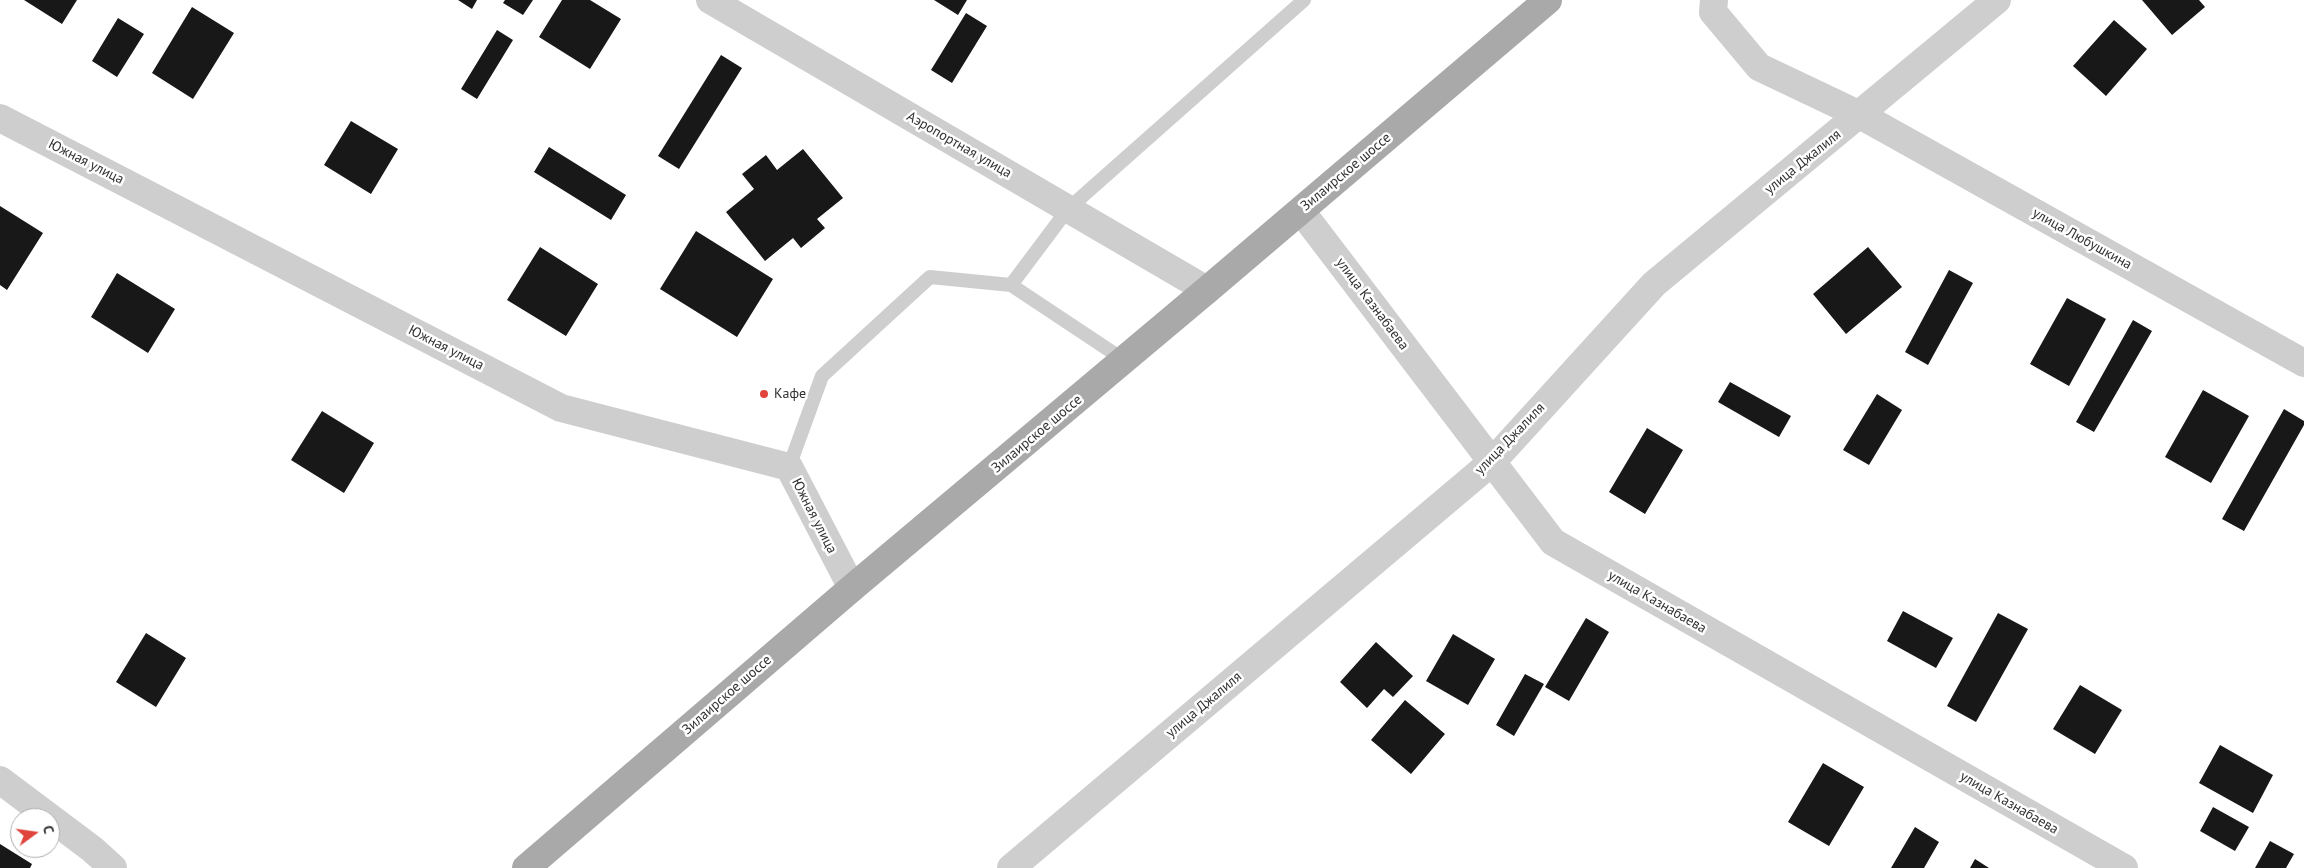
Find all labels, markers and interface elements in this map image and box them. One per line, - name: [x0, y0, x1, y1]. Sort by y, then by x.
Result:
- street label: Аэропортная улица: [904, 108, 1014, 182]
- street label: улица Джалиля: [1761, 126, 1845, 198]
- street label: Зилаирское шоссе: [1297, 129, 1395, 215]
- street label: Южная улица: [46, 136, 126, 188]
- street label: улица Любушкина: [2029, 205, 2135, 273]
- street label: улица Казнабаева: [1332, 255, 1412, 353]
- street label: Южная улица: [406, 322, 486, 374]
- place label: Кафе: [774, 386, 806, 402]
- marker: Кафе: [758, 388, 770, 400]
- street label: Зилаирское шоссе: [988, 391, 1086, 477]
- street label: улица Джалиля: [1472, 400, 1548, 478]
- street label: Южная улица: [788, 476, 840, 556]
- street label: улица Казнабаева: [1605, 567, 1709, 637]
- street label: Зилаирское шоссе: [679, 652, 775, 738]
- street label: улица Джалиля: [1163, 669, 1245, 741]
- street label: улица Казнабаева: [1957, 768, 2061, 838]
- north arrow: [10, 808, 60, 858]
- text: С: [39, 824, 58, 836]

